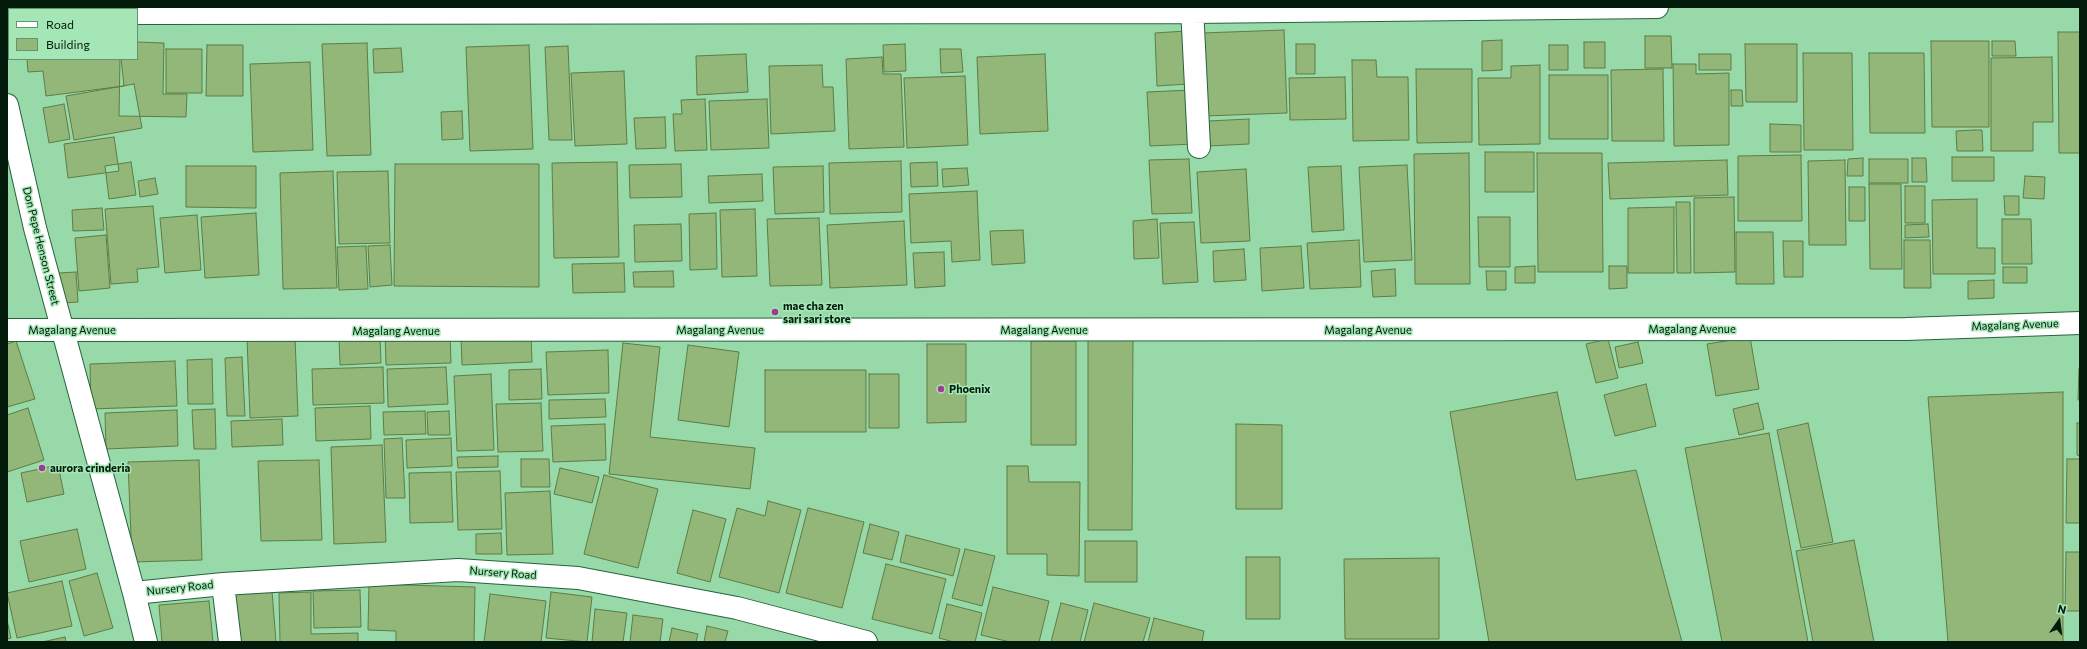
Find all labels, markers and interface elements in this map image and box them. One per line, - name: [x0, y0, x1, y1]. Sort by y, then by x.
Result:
- legend: [8, 8, 138, 60]
- text: Road: [46, 17, 74, 31]
- text: Building: [46, 37, 90, 51]
- street label: Don Pepe Henson Street: [20, 185, 62, 307]
- place label: mae cha zen sari sari store: [783, 299, 851, 325]
- marker: mae cha zen sari sari store: [770, 307, 780, 317]
- street label: Magalang Avenue: [1971, 317, 2059, 333]
- street label: Magalang Avenue: [1648, 322, 1736, 336]
- street label: Magalang Avenue: [28, 323, 116, 337]
- street label: Magalang Avenue: [676, 323, 764, 337]
- street label: Magalang Avenue: [1000, 323, 1088, 337]
- street label: Magalang Avenue: [1324, 323, 1412, 337]
- street label: Magalang Avenue: [352, 324, 440, 338]
- place label: Phoenix: [949, 382, 991, 396]
- marker: Phoenix: [936, 384, 946, 394]
- place label: aurora crinderia: [50, 461, 130, 475]
- marker: aurora crinderia: [37, 463, 47, 473]
- street label: Nursery Road: [469, 564, 537, 582]
- street label: Nursery Road: [146, 578, 214, 598]
- north arrow: [2039, 601, 2079, 641]
- text: N: [2056, 602, 2068, 616]

